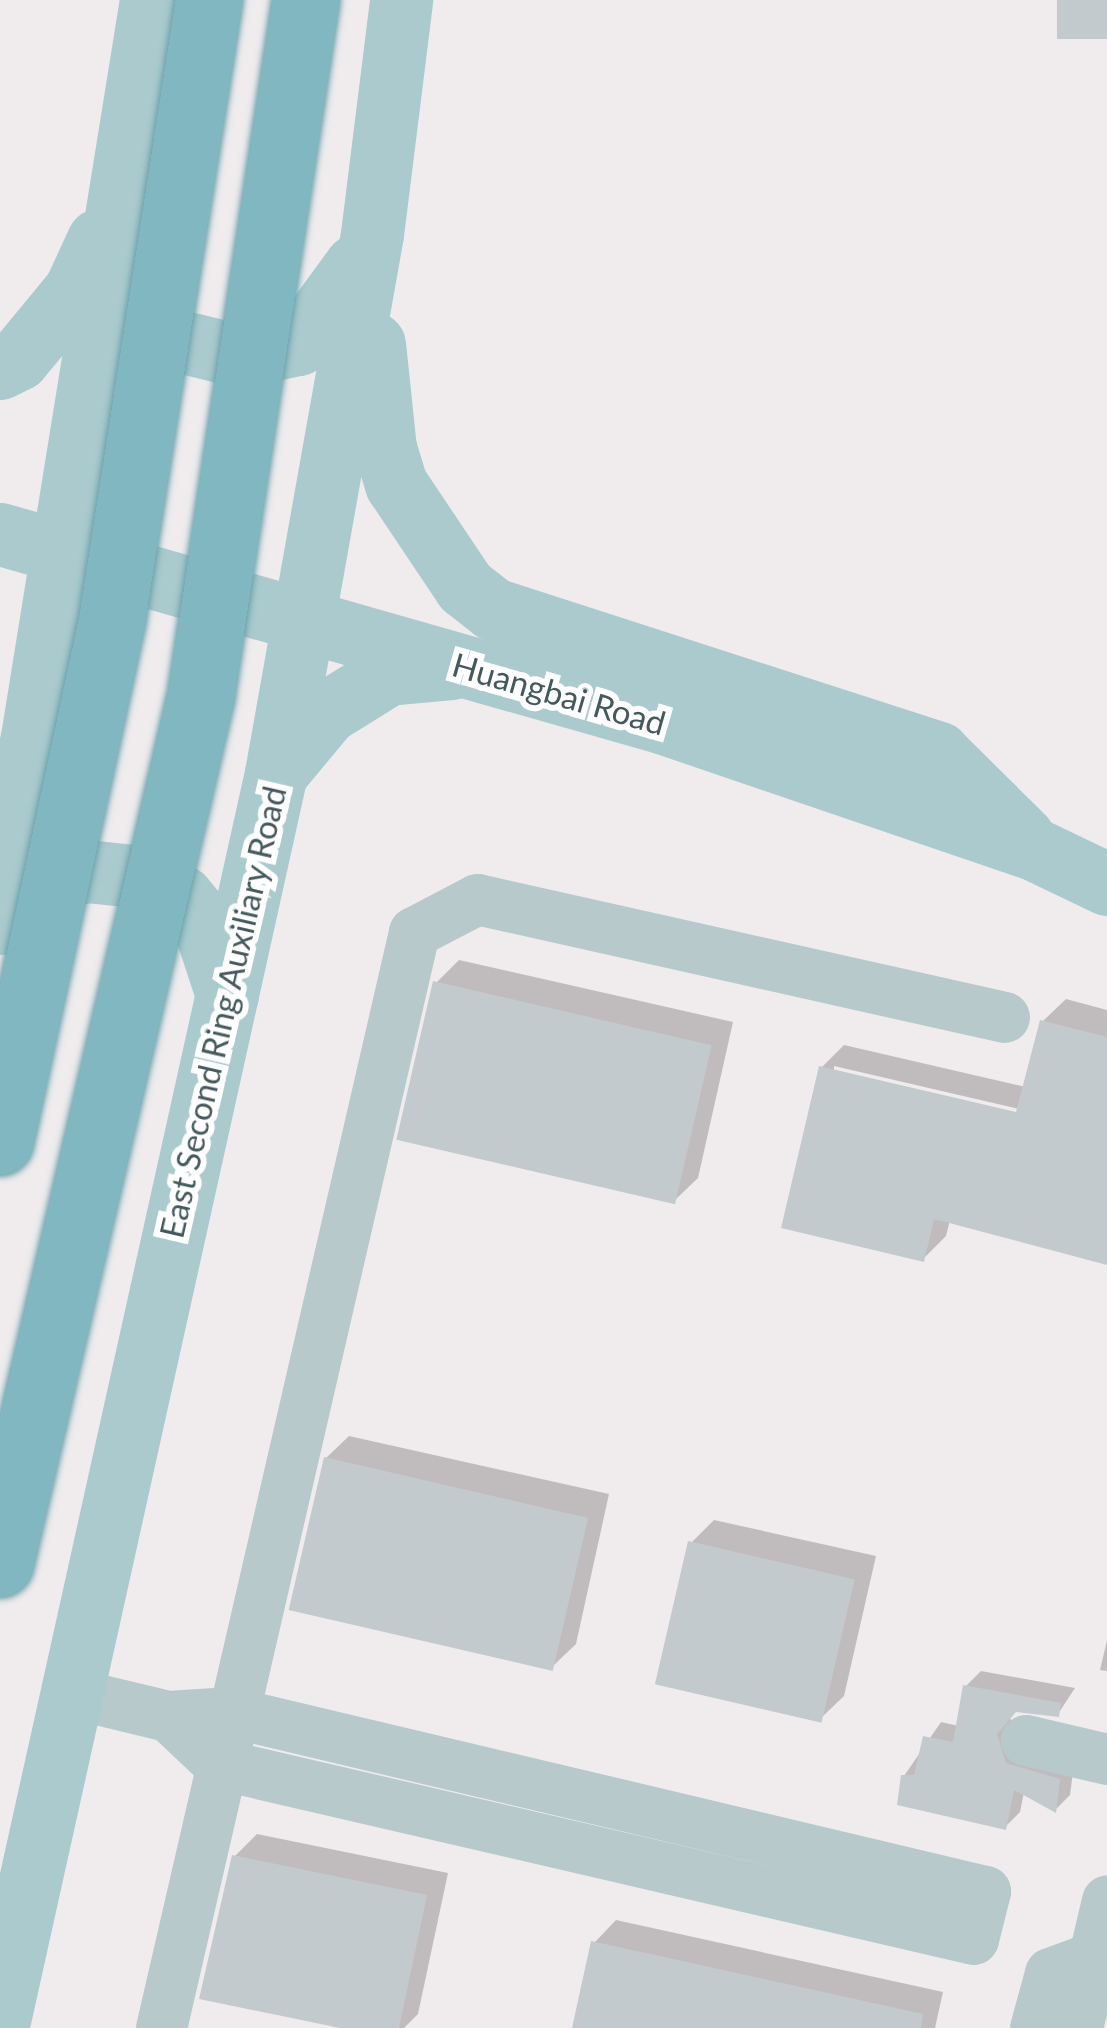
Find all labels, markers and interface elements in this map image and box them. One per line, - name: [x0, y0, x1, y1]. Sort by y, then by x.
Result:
- street label: Huangbai Road: [448, 645, 670, 743]
- street label: East Second Ring Auxiliary Road: [151, 781, 295, 1243]

